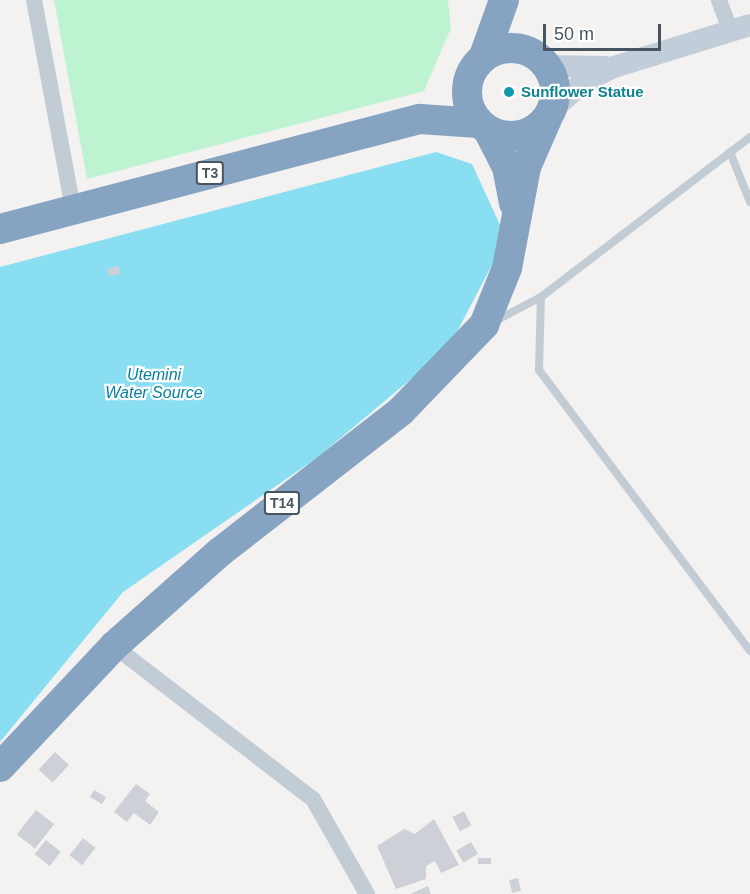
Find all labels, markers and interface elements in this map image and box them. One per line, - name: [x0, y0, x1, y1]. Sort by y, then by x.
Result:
- scale bar: [546, 12, 664, 50]
- text: 50 m: [554, 24, 594, 44]
- place label: Sunflower Statue: [521, 83, 644, 101]
- marker: Sunflower Statue: [502, 85, 516, 99]
- road number: T3: [195, 162, 225, 184]
- water label: Utemini Water Source: [105, 365, 203, 403]
- road number: T14: [262, 492, 302, 514]

